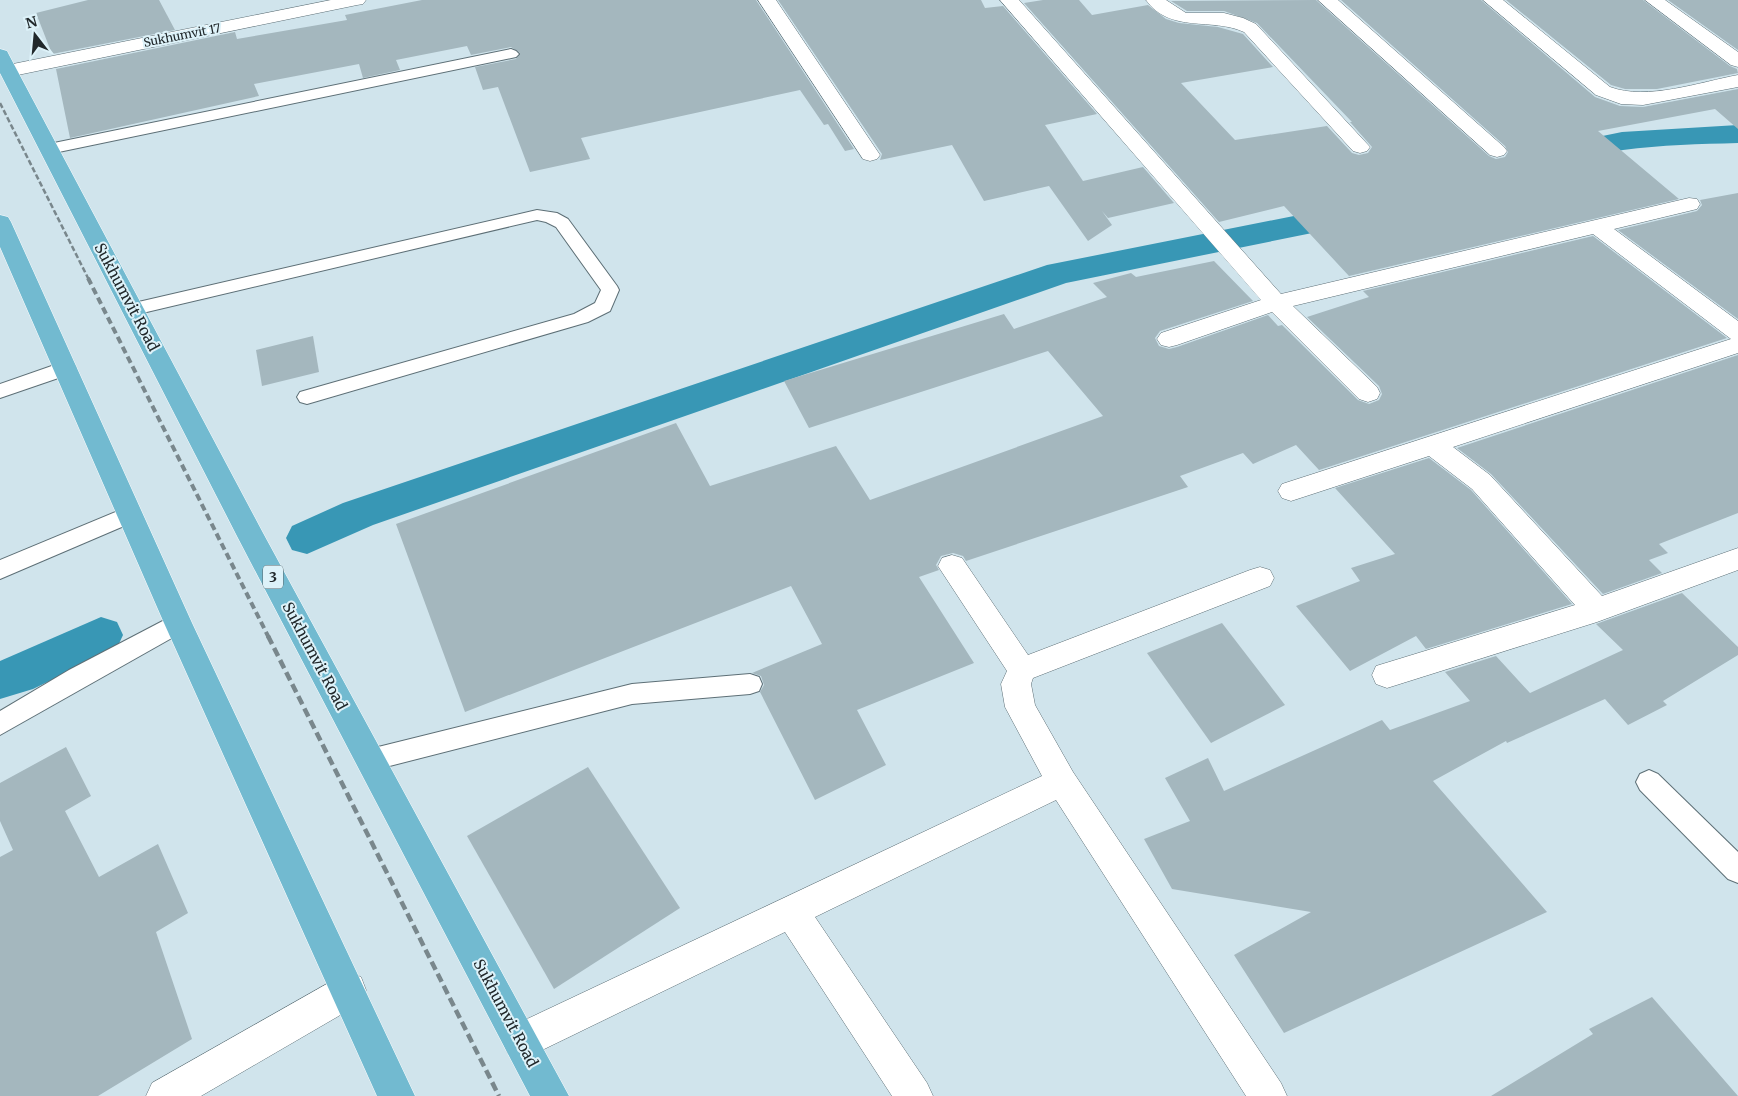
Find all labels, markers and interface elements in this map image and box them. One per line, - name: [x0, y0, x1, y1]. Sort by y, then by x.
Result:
- north arrow: [10, 10, 60, 60]
- text: N: [24, 12, 39, 33]
- street label: Sukhumvit 17: [142, 20, 222, 50]
- street label: Sukhumvit Road: [90, 240, 164, 354]
- road number: 3: [263, 566, 283, 588]
- street label: Sukhumvit Road: [278, 599, 352, 713]
- street label: Sukhumvit Road: [469, 956, 543, 1070]

